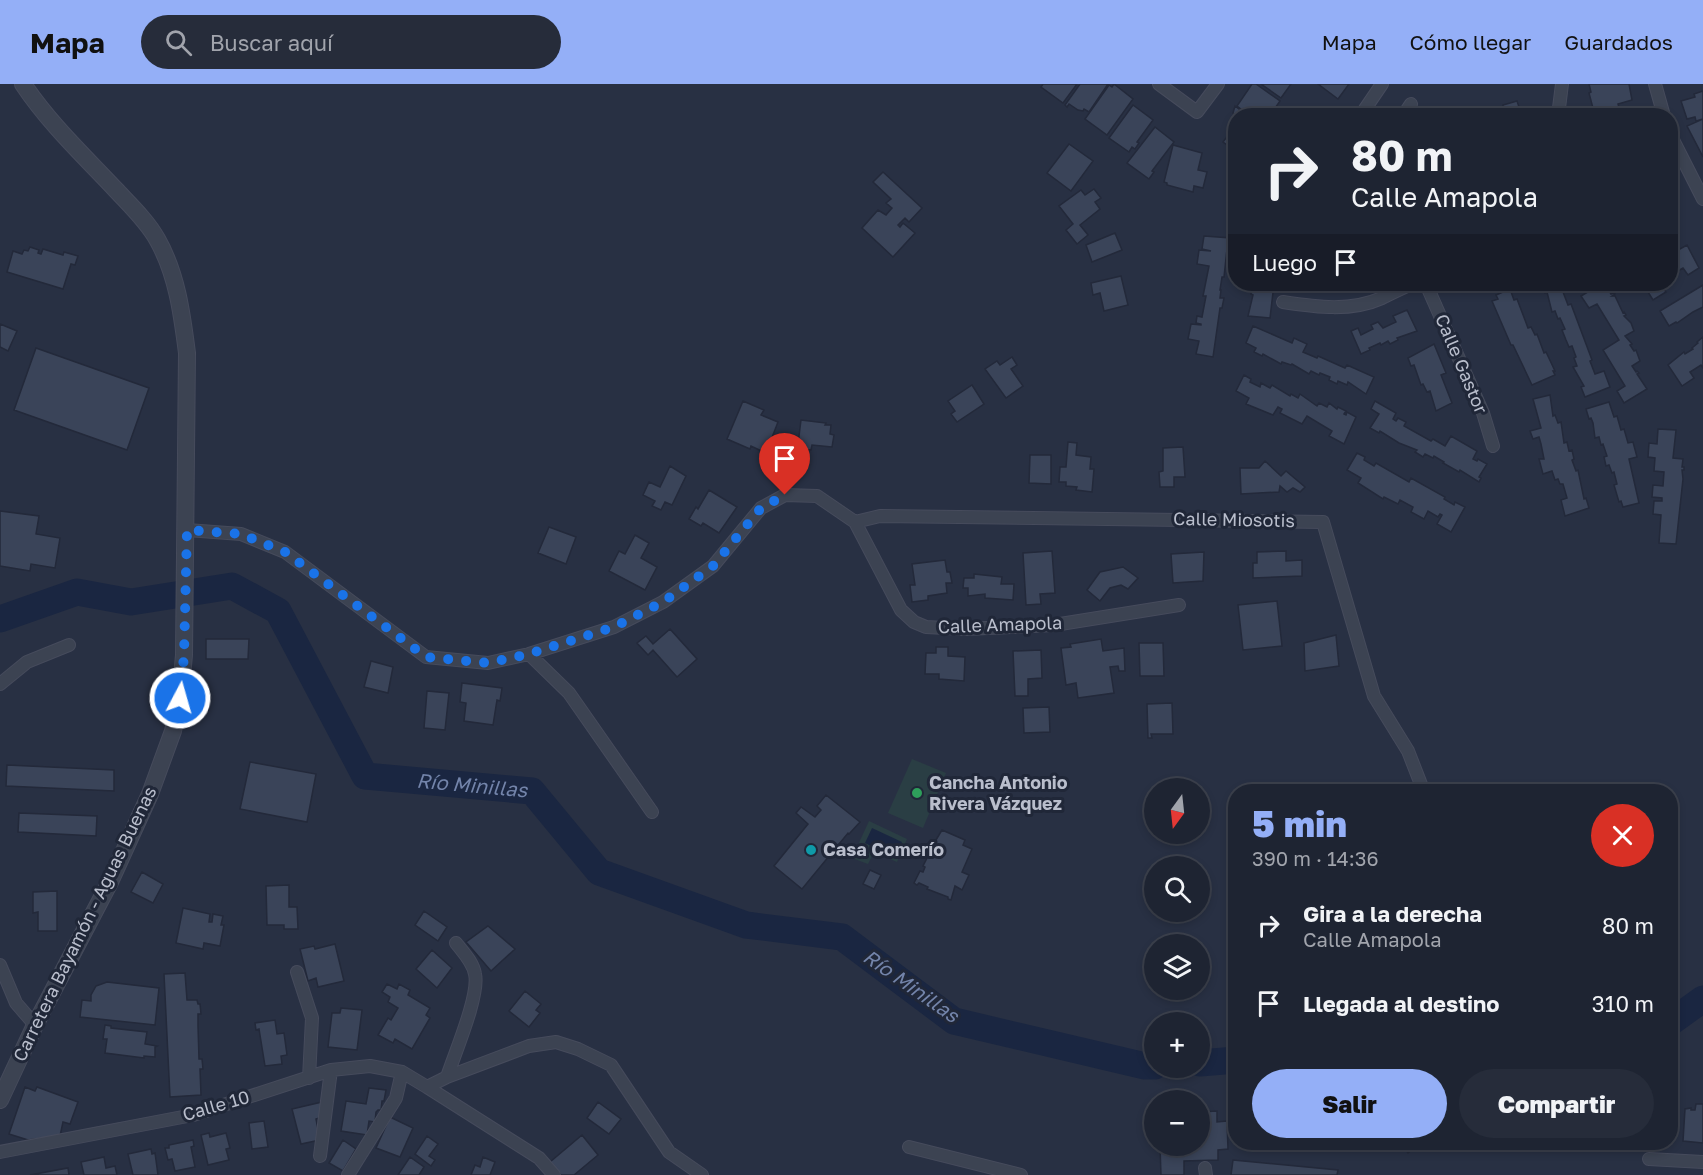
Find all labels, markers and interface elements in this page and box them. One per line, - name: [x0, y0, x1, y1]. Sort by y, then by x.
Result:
- search box: [141, 15, 561, 69]
- text: Mapa: [30, 26, 105, 59]
- icon: search: [162, 26, 195, 59]
- text: Buscar aquí: [210, 29, 333, 56]
- text: Mapa: [1322, 29, 1377, 55]
- text: Cómo llegar: [1410, 29, 1531, 55]
- text: Guardados: [1564, 29, 1673, 55]
- text: 80 m: [1351, 130, 1452, 180]
- icon: right: [1252, 132, 1330, 210]
- text: Calle Amapola: [1351, 181, 1538, 213]
- icon: arrive: [1329, 246, 1362, 279]
- text: Luego: [1252, 249, 1317, 276]
- street label: Calle Gastor: [1431, 310, 1493, 417]
- pin: [759, 433, 810, 495]
- icon: arrive: [768, 442, 801, 475]
- street label: Calle Miosotis: [1173, 507, 1295, 531]
- street label: Calle Amapola: [937, 611, 1063, 637]
- position arrow: [148, 666, 212, 730]
- water label: Río Minillas: [416, 768, 530, 802]
- place label: Cancha Antonio Rivera Vázquez: [929, 771, 1068, 814]
- north arrow: [1144, 778, 1210, 844]
- map controls: [1144, 778, 1210, 1156]
- street label: Carretera Bayamón - Aguas Buenas: [8, 782, 160, 1065]
- marker: Cancha Antonio Rivera Vázquez: [910, 786, 924, 800]
- text: 5 min: [1252, 802, 1347, 845]
- button: close: [1591, 804, 1654, 867]
- place label: Casa Comerío: [823, 838, 944, 860]
- marker: Casa Comerío: [804, 843, 818, 857]
- text: 390 m · 14:36: [1252, 846, 1379, 870]
- button: search: [1144, 856, 1210, 922]
- text: Gira a la derecha: [1303, 900, 1482, 927]
- icon: right: [1252, 909, 1285, 942]
- text: 80 m: [1602, 912, 1654, 939]
- text: Calle Amapola: [1303, 927, 1442, 951]
- button: layers: [1144, 934, 1210, 1000]
- water label: Río Minillas: [859, 944, 965, 1028]
- icon: arrive: [1252, 987, 1285, 1020]
- text: Llegada al destino: [1303, 990, 1500, 1017]
- text: 310 m: [1592, 990, 1654, 1017]
- button: +: [1144, 1012, 1210, 1078]
- button: Salir: [1252, 1069, 1447, 1138]
- button: Compartir: [1459, 1069, 1654, 1138]
- street label: Calle 10: [180, 1085, 252, 1125]
- button: −: [1144, 1090, 1210, 1156]

